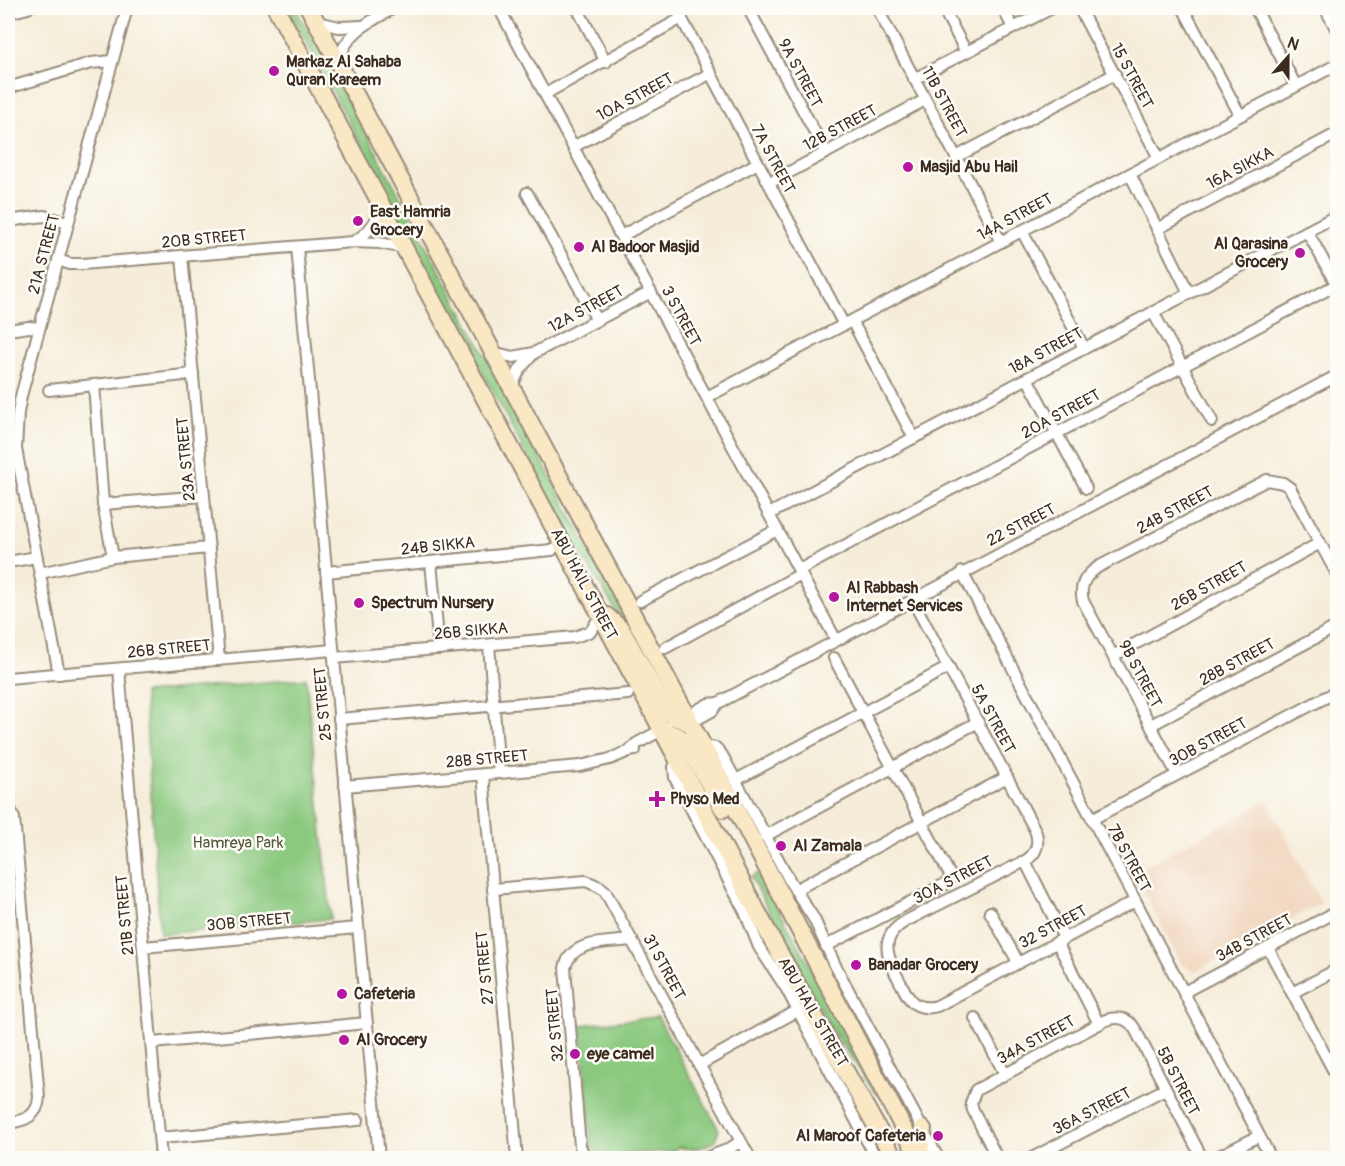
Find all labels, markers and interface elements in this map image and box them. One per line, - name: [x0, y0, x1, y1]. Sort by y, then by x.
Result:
- north arrow: [1258, 27, 1318, 87]
- text: N: [1284, 33, 1302, 55]
- street label: 9A STREET: [774, 35, 827, 111]
- street label: 15 STREET: [1106, 40, 1158, 112]
- place label: Markaz Al Sahaba Quran Kareem: [286, 52, 402, 90]
- street label: 11B STREET: [917, 63, 971, 141]
- marker: Markaz Al Sahaba Quran Kareem: [267, 64, 281, 78]
- street label: 10A STREET: [593, 68, 677, 126]
- street label: 12B STREET: [800, 100, 880, 156]
- street label: 7A STREET: [746, 121, 800, 197]
- street label: 16A SIKKA: [1203, 142, 1277, 194]
- place label: Masjid Abu Hail: [920, 157, 1018, 177]
- marker: Masjid Abu Hail: [901, 160, 915, 174]
- street label: 14A STREET: [974, 189, 1056, 245]
- place label: East Hamria Grocery: [370, 202, 451, 240]
- street label: 21A STREET: [24, 212, 64, 296]
- marker: East Hamria Grocery: [351, 214, 365, 228]
- street label: 20B STREET: [161, 225, 248, 253]
- place label: Al Qarasina Grocery: [1214, 234, 1289, 272]
- place label: Al Badoor Masjid: [591, 237, 700, 257]
- marker: Al Badoor Masjid: [572, 240, 586, 254]
- marker: Al Qarasina Grocery: [1293, 246, 1307, 260]
- street label: 12A STREET: [545, 281, 627, 337]
- street label: 3 STREET: [657, 282, 705, 350]
- street label: 18A STREET: [1005, 323, 1087, 379]
- street label: 20A STREET: [1018, 385, 1104, 443]
- street label: 23A STREET: [172, 416, 200, 502]
- street label: 24B STREET: [1133, 481, 1217, 538]
- street label: 22 STREET: [983, 499, 1059, 551]
- street label: ABU HAIL STREET: [546, 525, 622, 643]
- street label: 24B SIKKA: [400, 532, 476, 560]
- street label: 26B STREET: [1168, 557, 1251, 615]
- place label: Al Rabbash Internet Services: [846, 578, 963, 616]
- marker: Al Rabbash Internet Services: [827, 590, 841, 604]
- place label: Spectrum Nursery: [371, 593, 494, 613]
- marker: Spectrum Nursery: [352, 596, 366, 610]
- street label: 26B SIKKA: [433, 618, 509, 644]
- street label: 28B STREET: [1196, 634, 1278, 690]
- street label: 26B STREET: [126, 635, 212, 663]
- street label: 9B STREET: [1114, 637, 1166, 711]
- street label: 25 STREET: [310, 666, 336, 742]
- street label: 5A STREET: [966, 681, 1020, 757]
- street label: 30B STREET: [1166, 713, 1250, 771]
- street label: 28B STREET: [445, 745, 529, 773]
- place label: Physo Med: [670, 789, 740, 809]
- marker: Physo Med: [648, 790, 666, 808]
- street label: 7B STREET: [1103, 821, 1155, 895]
- park label: Hamreya Park: [193, 833, 284, 853]
- place label: Al Zamala: [793, 836, 862, 856]
- marker: Al Zamala: [774, 839, 788, 853]
- street label: 30A STREET: [910, 851, 996, 909]
- street label: 21B STREET: [112, 874, 138, 956]
- street label: 32 STREET: [1015, 901, 1091, 953]
- street label: 30B STREET: [206, 908, 293, 936]
- street label: 34B STREET: [1212, 909, 1296, 966]
- street label: 27 STREET: [472, 930, 498, 1006]
- street label: 31 STREET: [638, 931, 690, 1003]
- street label: ABU HAIL STREET: [773, 953, 853, 1071]
- place label: Banadar Grocery: [868, 955, 978, 975]
- marker: Banadar Grocery: [849, 958, 863, 972]
- place label: Cafeteria: [354, 984, 416, 1004]
- marker: Cafeteria: [335, 987, 349, 1001]
- street label: 32 STREET: [542, 987, 568, 1063]
- street label: 34A STREET: [994, 1011, 1078, 1069]
- place label: Al Grocery: [356, 1030, 427, 1050]
- marker: Al Grocery: [337, 1033, 351, 1047]
- street label: 5B STREET: [1152, 1043, 1204, 1119]
- place label: eye camel: [586, 1044, 655, 1064]
- marker: eye camel: [568, 1047, 582, 1061]
- street label: 36A STREET: [1050, 1083, 1135, 1139]
- place label: Al Maroof Cafeteria: [796, 1126, 927, 1146]
- marker: Al Maroof Cafeteria: [931, 1129, 945, 1143]

